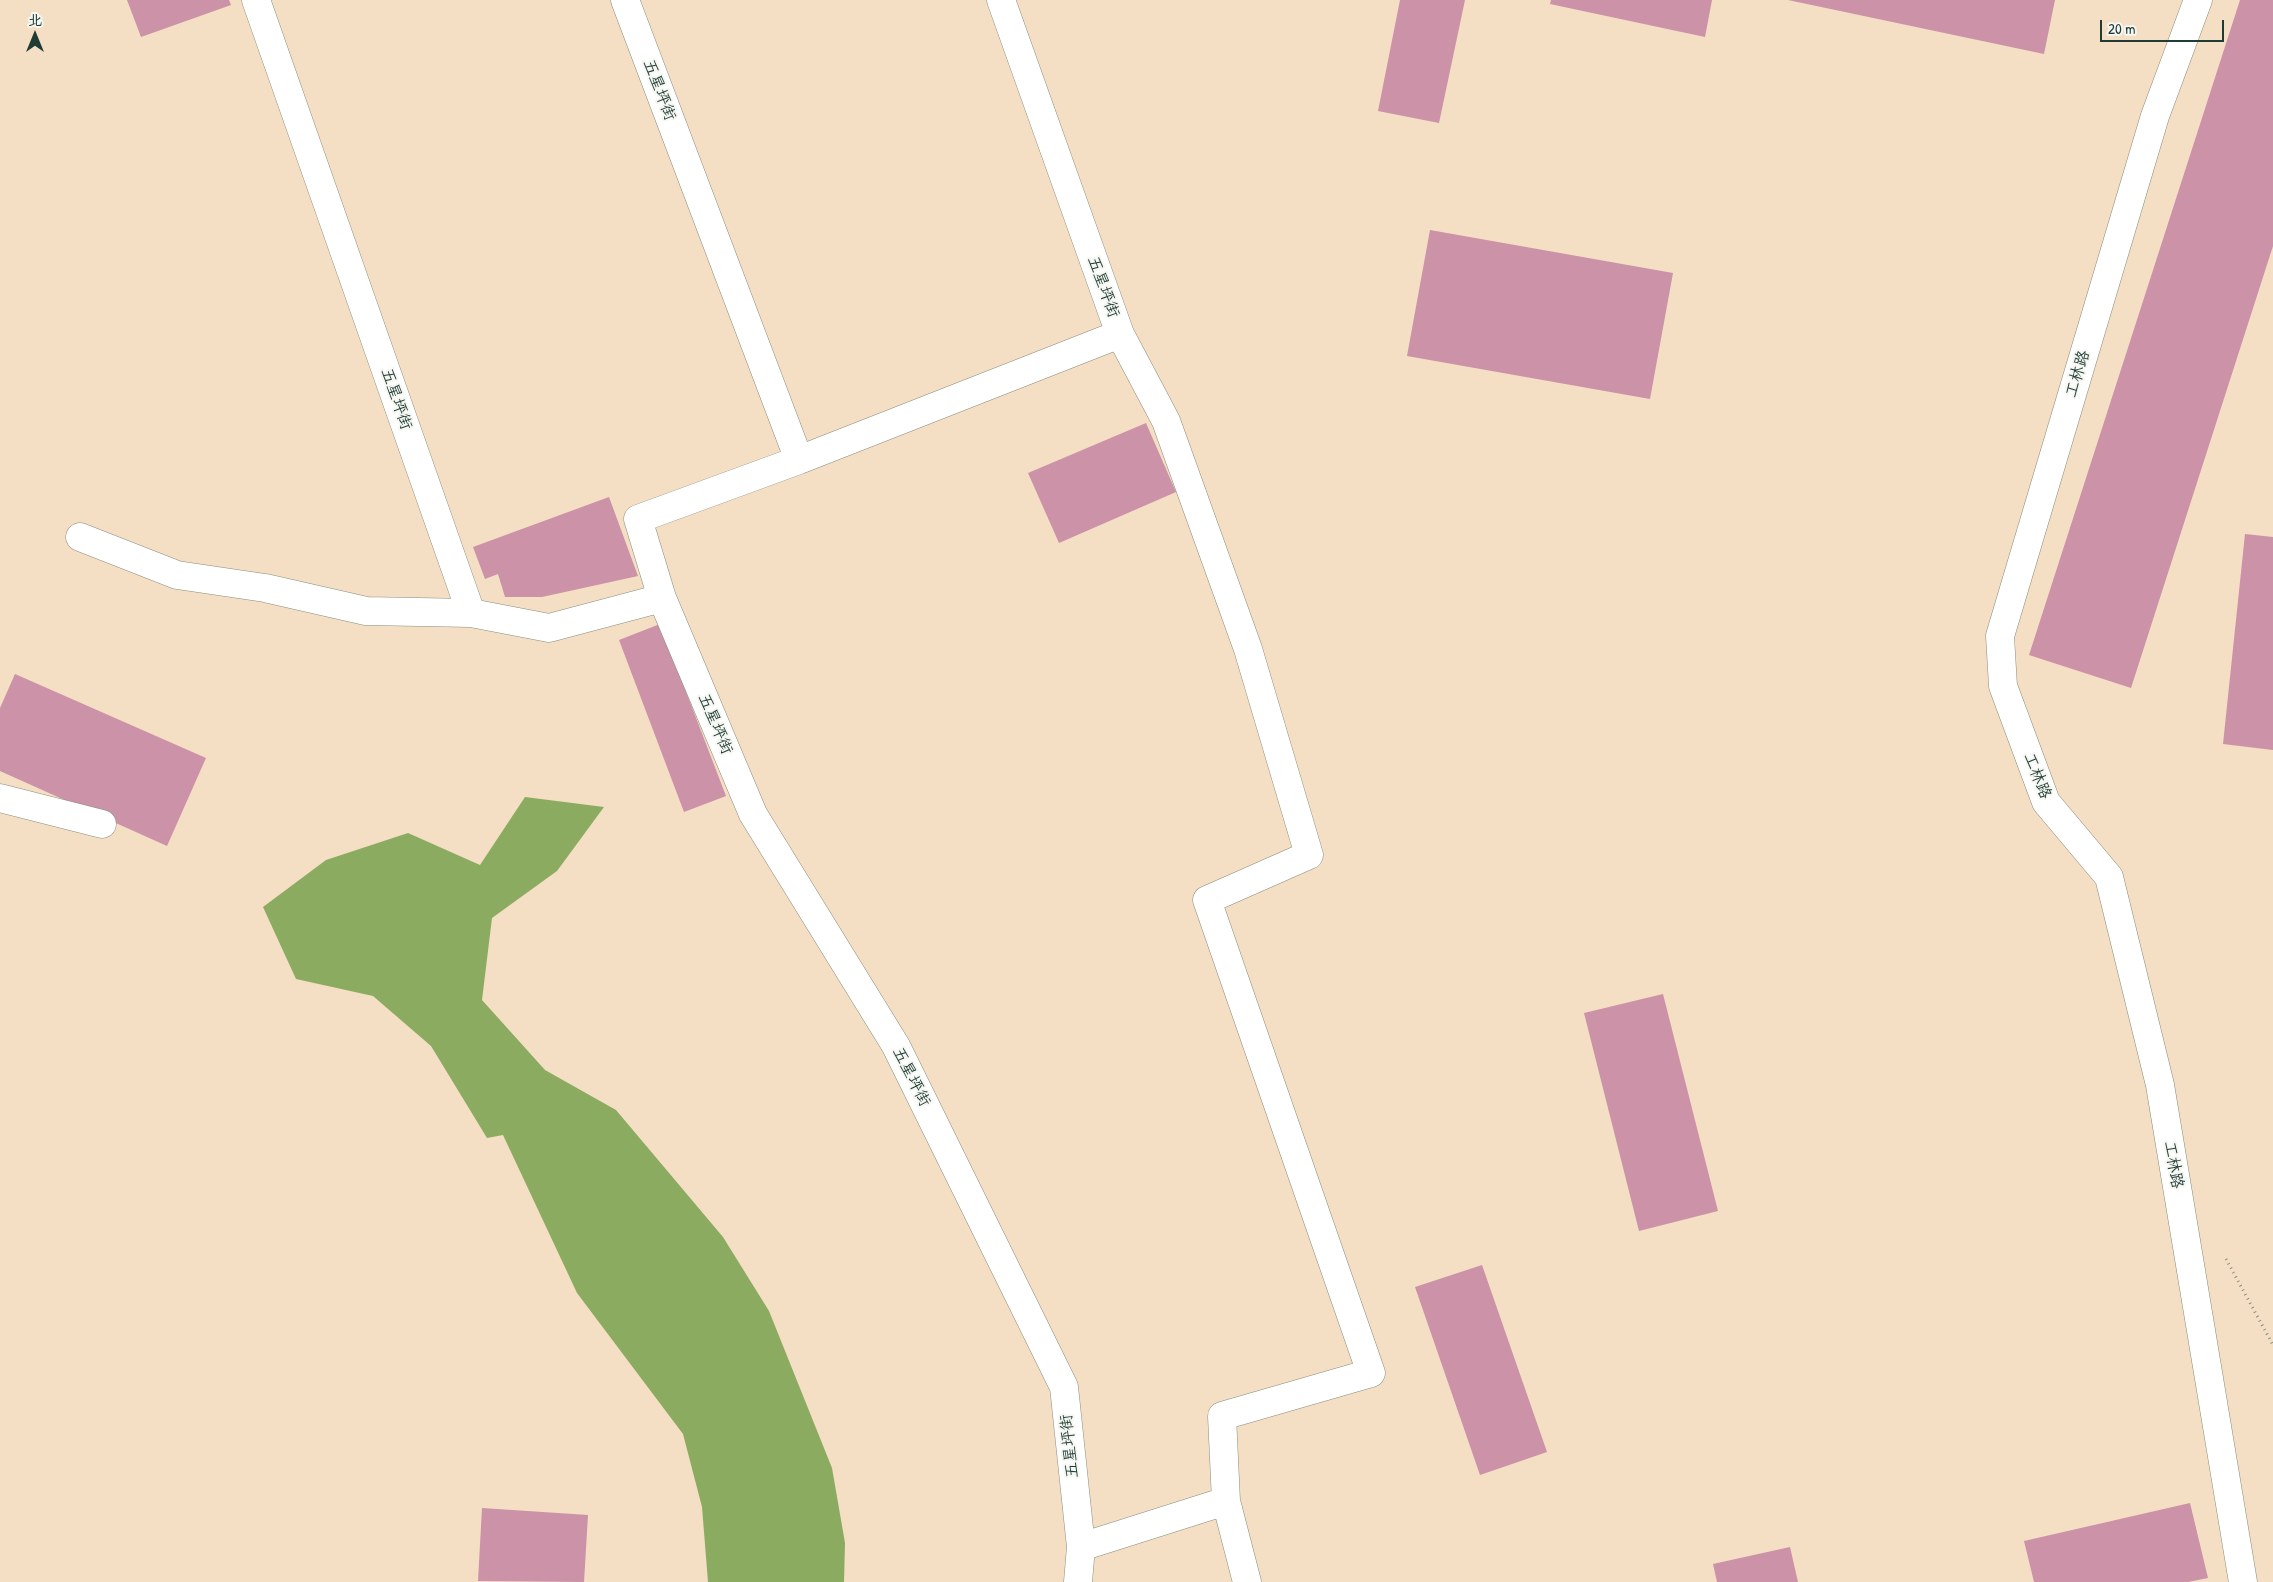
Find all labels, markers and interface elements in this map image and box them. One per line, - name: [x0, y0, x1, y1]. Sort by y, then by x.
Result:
- north arrow: [10, 10, 60, 60]
- text: 北: [28, 10, 42, 29]
- scale bar: [2103, 10, 2227, 42]
- text: 20 m: [2108, 18, 2135, 39]
- street label: 五星坪街: [639, 57, 679, 123]
- street label: 五星坪街: [1083, 254, 1123, 320]
- street label: 工林路: [2062, 348, 2094, 400]
- street label: 五星坪街: [377, 366, 415, 432]
- street label: 五星坪街: [694, 691, 736, 757]
- street label: 工林路: [2019, 750, 2055, 802]
- street label: 五星坪街: [888, 1044, 934, 1110]
- street label: 工林路: [2159, 1140, 2187, 1190]
- street label: 五星坪街: [1057, 1413, 1083, 1479]

